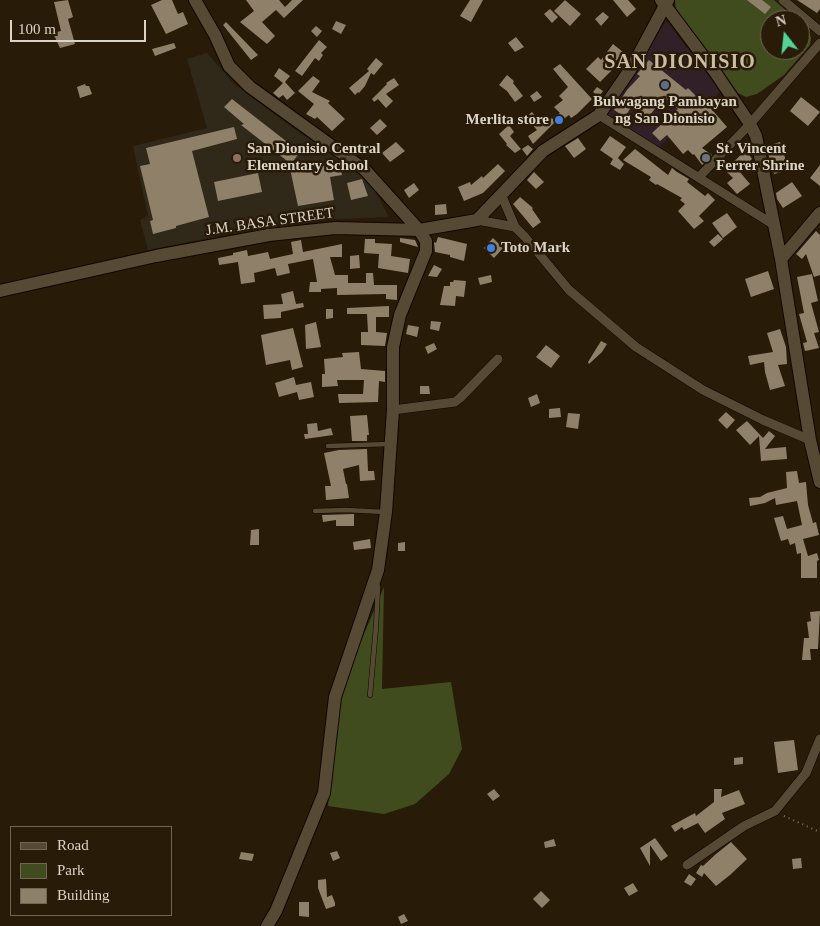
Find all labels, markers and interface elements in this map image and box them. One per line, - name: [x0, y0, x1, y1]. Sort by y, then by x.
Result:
- scale bar: [12, 10, 149, 42]
- north arrow: [760, 10, 810, 60]
- text: N: [774, 12, 788, 30]
- text: 100 m: [18, 21, 56, 37]
- district label: SAN DIONISIO: [603, 51, 757, 75]
- marker: Bulwagang Pambayan ng San Dionisio: [659, 79, 671, 91]
- place label: Bulwagang Pambayan ng San Dionisio: [593, 93, 737, 128]
- place label: Merlita store: [466, 111, 549, 129]
- marker: Merlita store: [553, 114, 565, 126]
- place label: San Dionisio Central Elementary School: [247, 140, 380, 175]
- place label: St. Vincent Ferrer Shrine: [716, 140, 804, 175]
- marker: San Dionisio Central Elementary School: [231, 152, 243, 164]
- marker: St. Vincent Ferrer Shrine: [700, 152, 712, 164]
- street label: J.M. BASA STREET: [205, 204, 335, 240]
- place label: Toto Mark: [501, 239, 570, 257]
- marker: Toto Mark: [485, 242, 497, 254]
- legend: [10, 826, 172, 916]
- text: Road: [57, 837, 89, 853]
- text: Park: [57, 862, 85, 878]
- text: Building: [57, 887, 110, 903]

